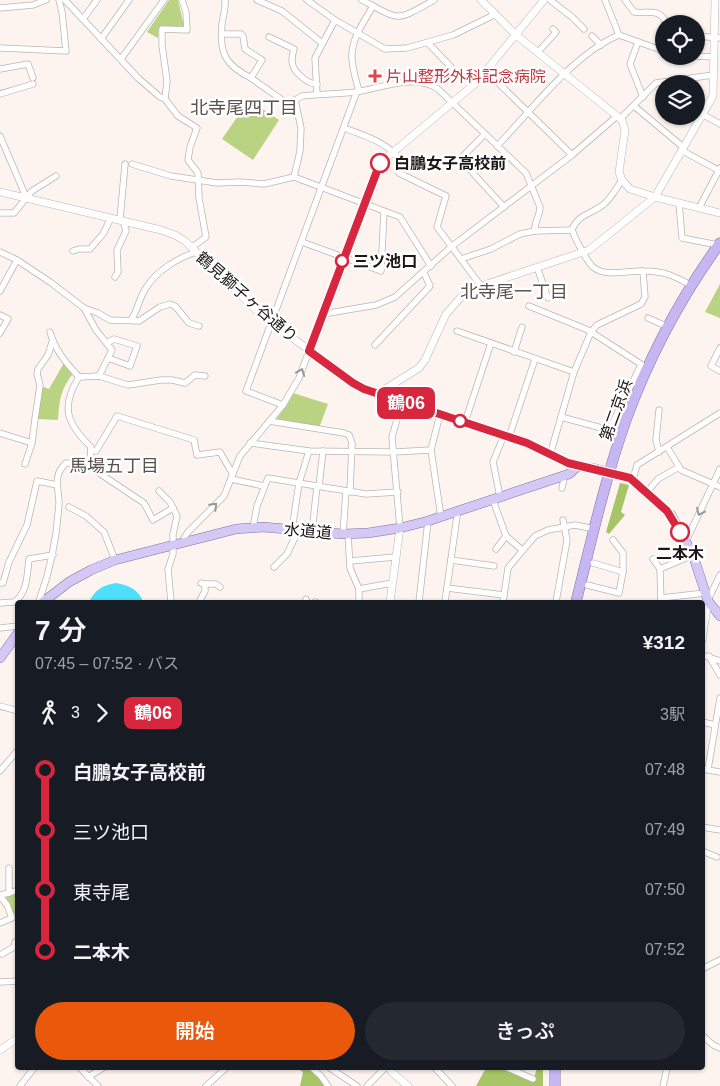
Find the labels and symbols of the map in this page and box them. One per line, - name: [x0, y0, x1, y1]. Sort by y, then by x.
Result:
- place label: 片山整形外科記念病院: [386, 68, 546, 85]
- marker: 片山整形外科記念病院: [368, 69, 382, 83]
- district label: 北寺尾四丁目: [190, 98, 298, 118]
- marker: 白鵬女子高校前: [370, 153, 390, 173]
- place label: 白鵬女子高校前: [394, 155, 506, 172]
- street label: 鶴見獅子ヶ谷通り: [193, 249, 301, 345]
- place label: 三ツ池口: [353, 253, 417, 270]
- marker: 三ツ池口: [335, 254, 349, 268]
- district label: 北寺尾一丁目: [460, 282, 568, 302]
- one-way arrow: [295, 368, 305, 377]
- street label: 第二京浜: [597, 377, 635, 443]
- line badge: 鶴06: [377, 387, 435, 419]
- unlabelled marker: [453, 414, 467, 428]
- district label: 馬場五丁目: [69, 456, 159, 476]
- one-way arrow: [208, 503, 217, 512]
- one-way arrow: [696, 507, 706, 516]
- street label: 水道道: [283, 520, 333, 542]
- marker: 二本木: [670, 522, 690, 542]
- place label: 二本木: [656, 545, 704, 562]

